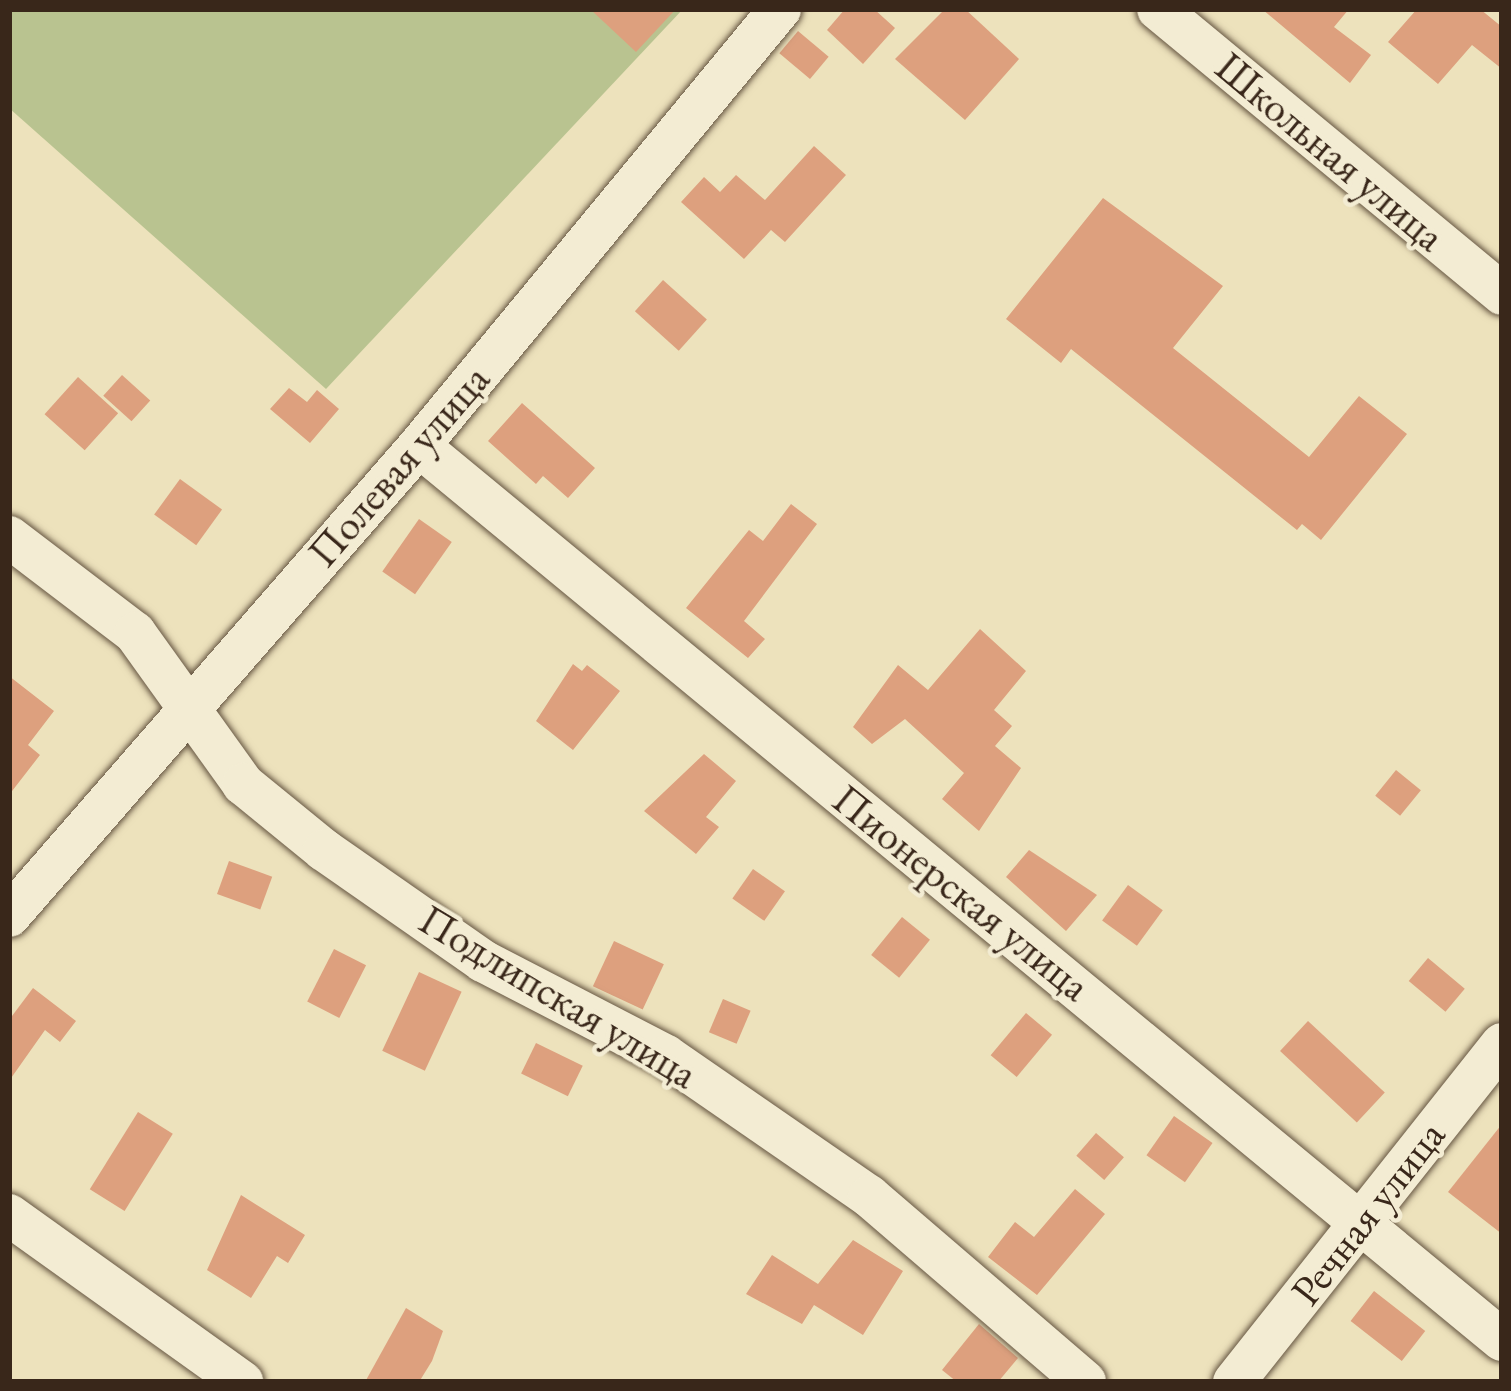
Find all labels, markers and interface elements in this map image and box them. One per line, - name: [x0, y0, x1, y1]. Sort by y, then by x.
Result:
- street label: Школьная улица: [1205, 42, 1455, 262]
- street label: Полевая улица: [298, 355, 500, 577]
- street label: Пионерская улица: [822, 774, 1100, 1012]
- street label: Подлипская улица: [410, 894, 706, 1100]
- street label: Речная улица: [1280, 1111, 1456, 1315]

